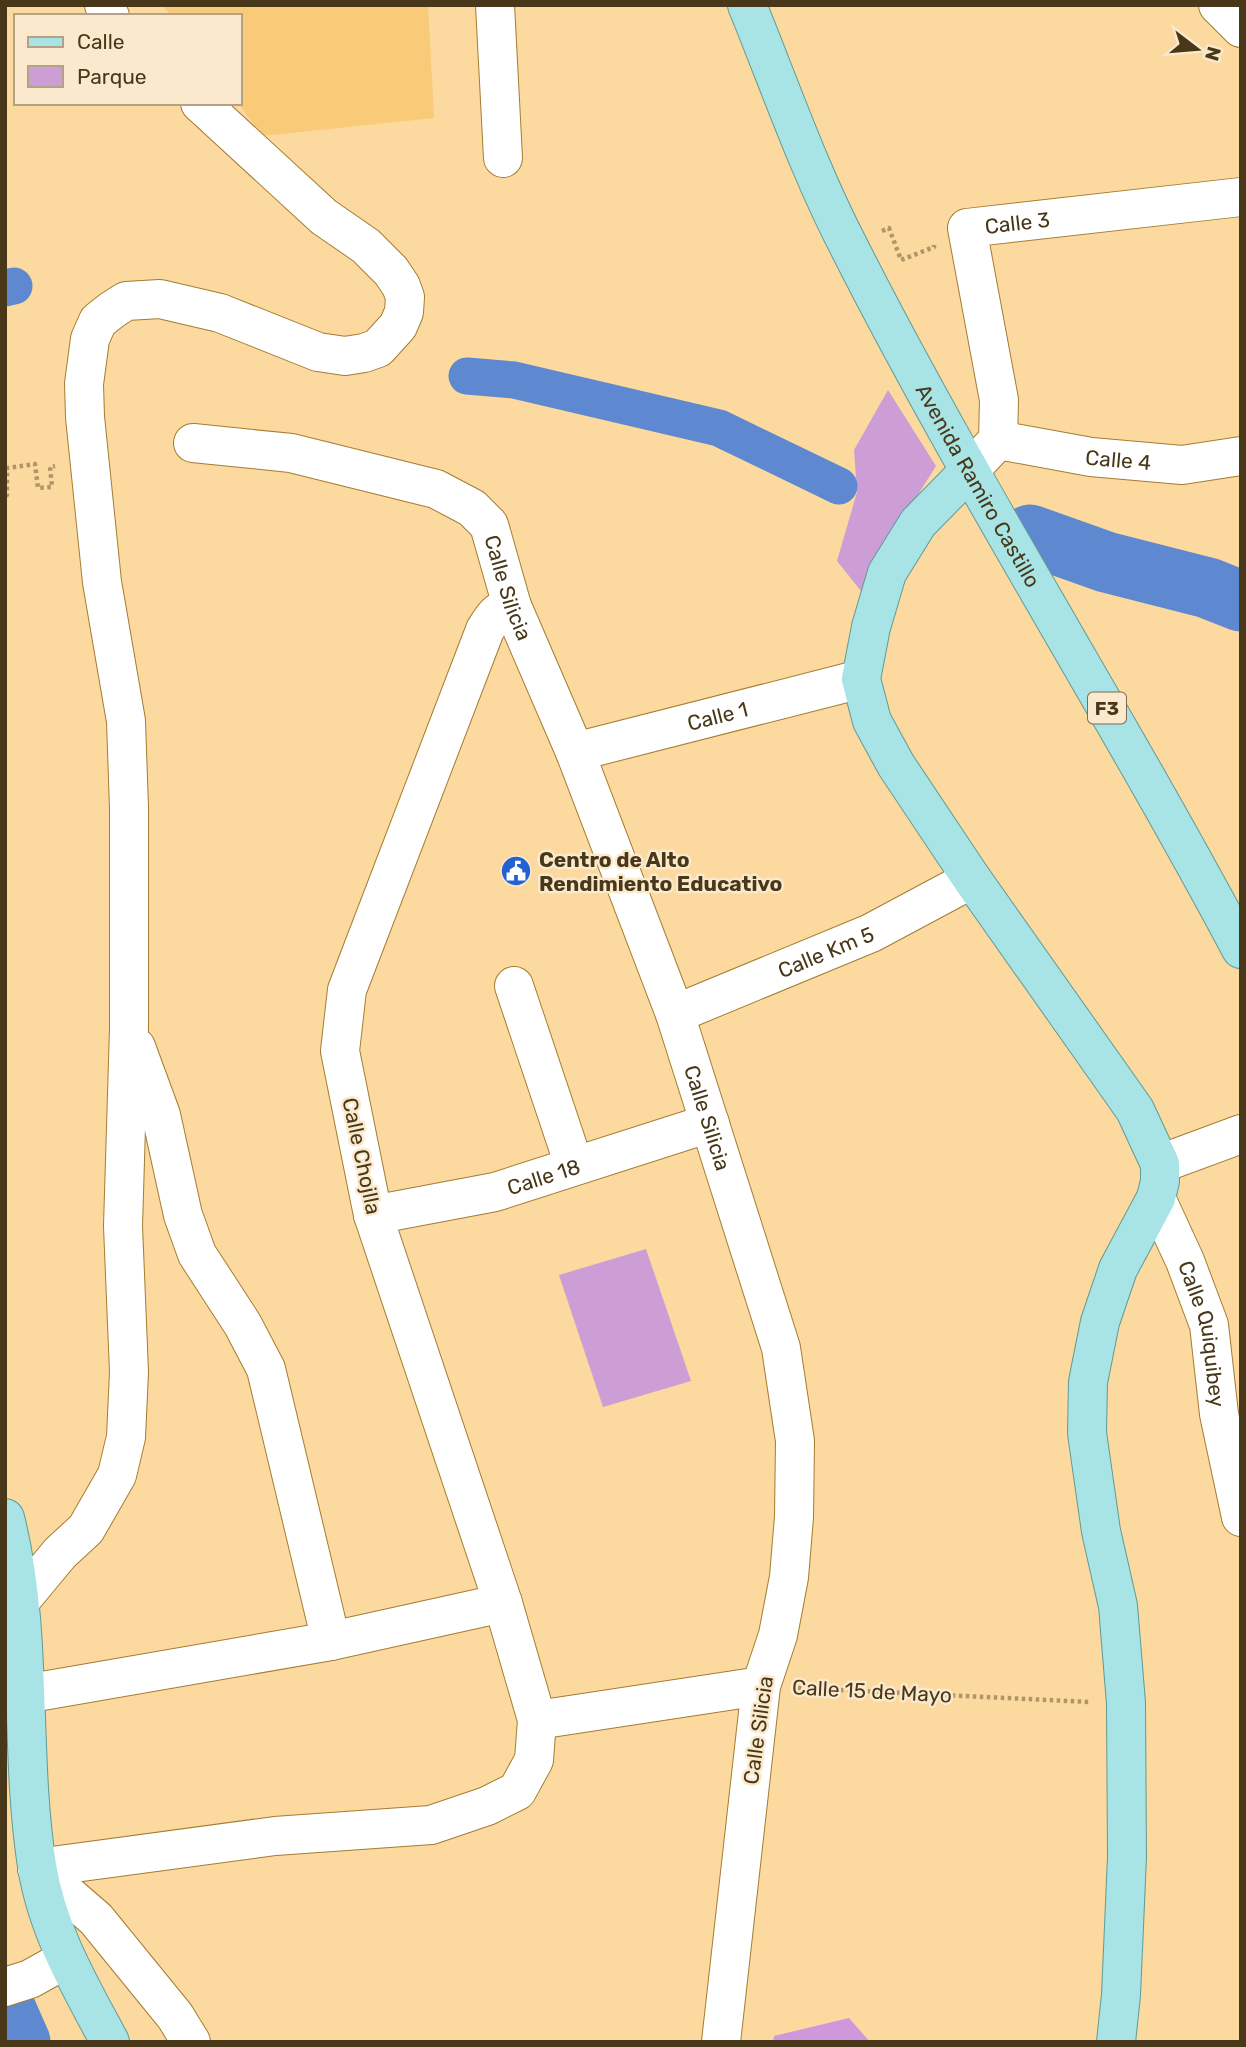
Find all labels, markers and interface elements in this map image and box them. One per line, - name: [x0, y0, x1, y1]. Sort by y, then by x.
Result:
- legend: [14, 14, 242, 105]
- north arrow: [1162, 14, 1232, 84]
- text: Calle: [77, 29, 125, 54]
- text: N: [1200, 44, 1226, 63]
- text: Parque: [77, 64, 147, 89]
- street label: Calle 3: [983, 206, 1051, 238]
- street label: Avenida Ramiro Castillo: [911, 379, 1046, 591]
- street label: Calle 4: [1084, 444, 1152, 475]
- street label: Calle Silicia: [480, 532, 538, 644]
- road number: F3: [1088, 692, 1126, 723]
- street label: Calle 1: [684, 696, 750, 735]
- place label: Centro de Alto Rendimiento Educativo: [539, 847, 782, 896]
- public building icon: Centro de Alto Rendimiento Educativo: [499, 854, 533, 888]
- street label: Calle Km 5: [774, 921, 877, 983]
- street label: Calle Silicia: [679, 1062, 736, 1174]
- street label: Calle Chojlla: [337, 1095, 387, 1217]
- street label: Calle 18: [504, 1153, 583, 1200]
- street label: Calle Quiquibey: [1173, 1257, 1231, 1409]
- street label: Calle Silicia: [738, 1674, 778, 1786]
- street label: Calle 15 de Mayo: [791, 1674, 953, 1708]

